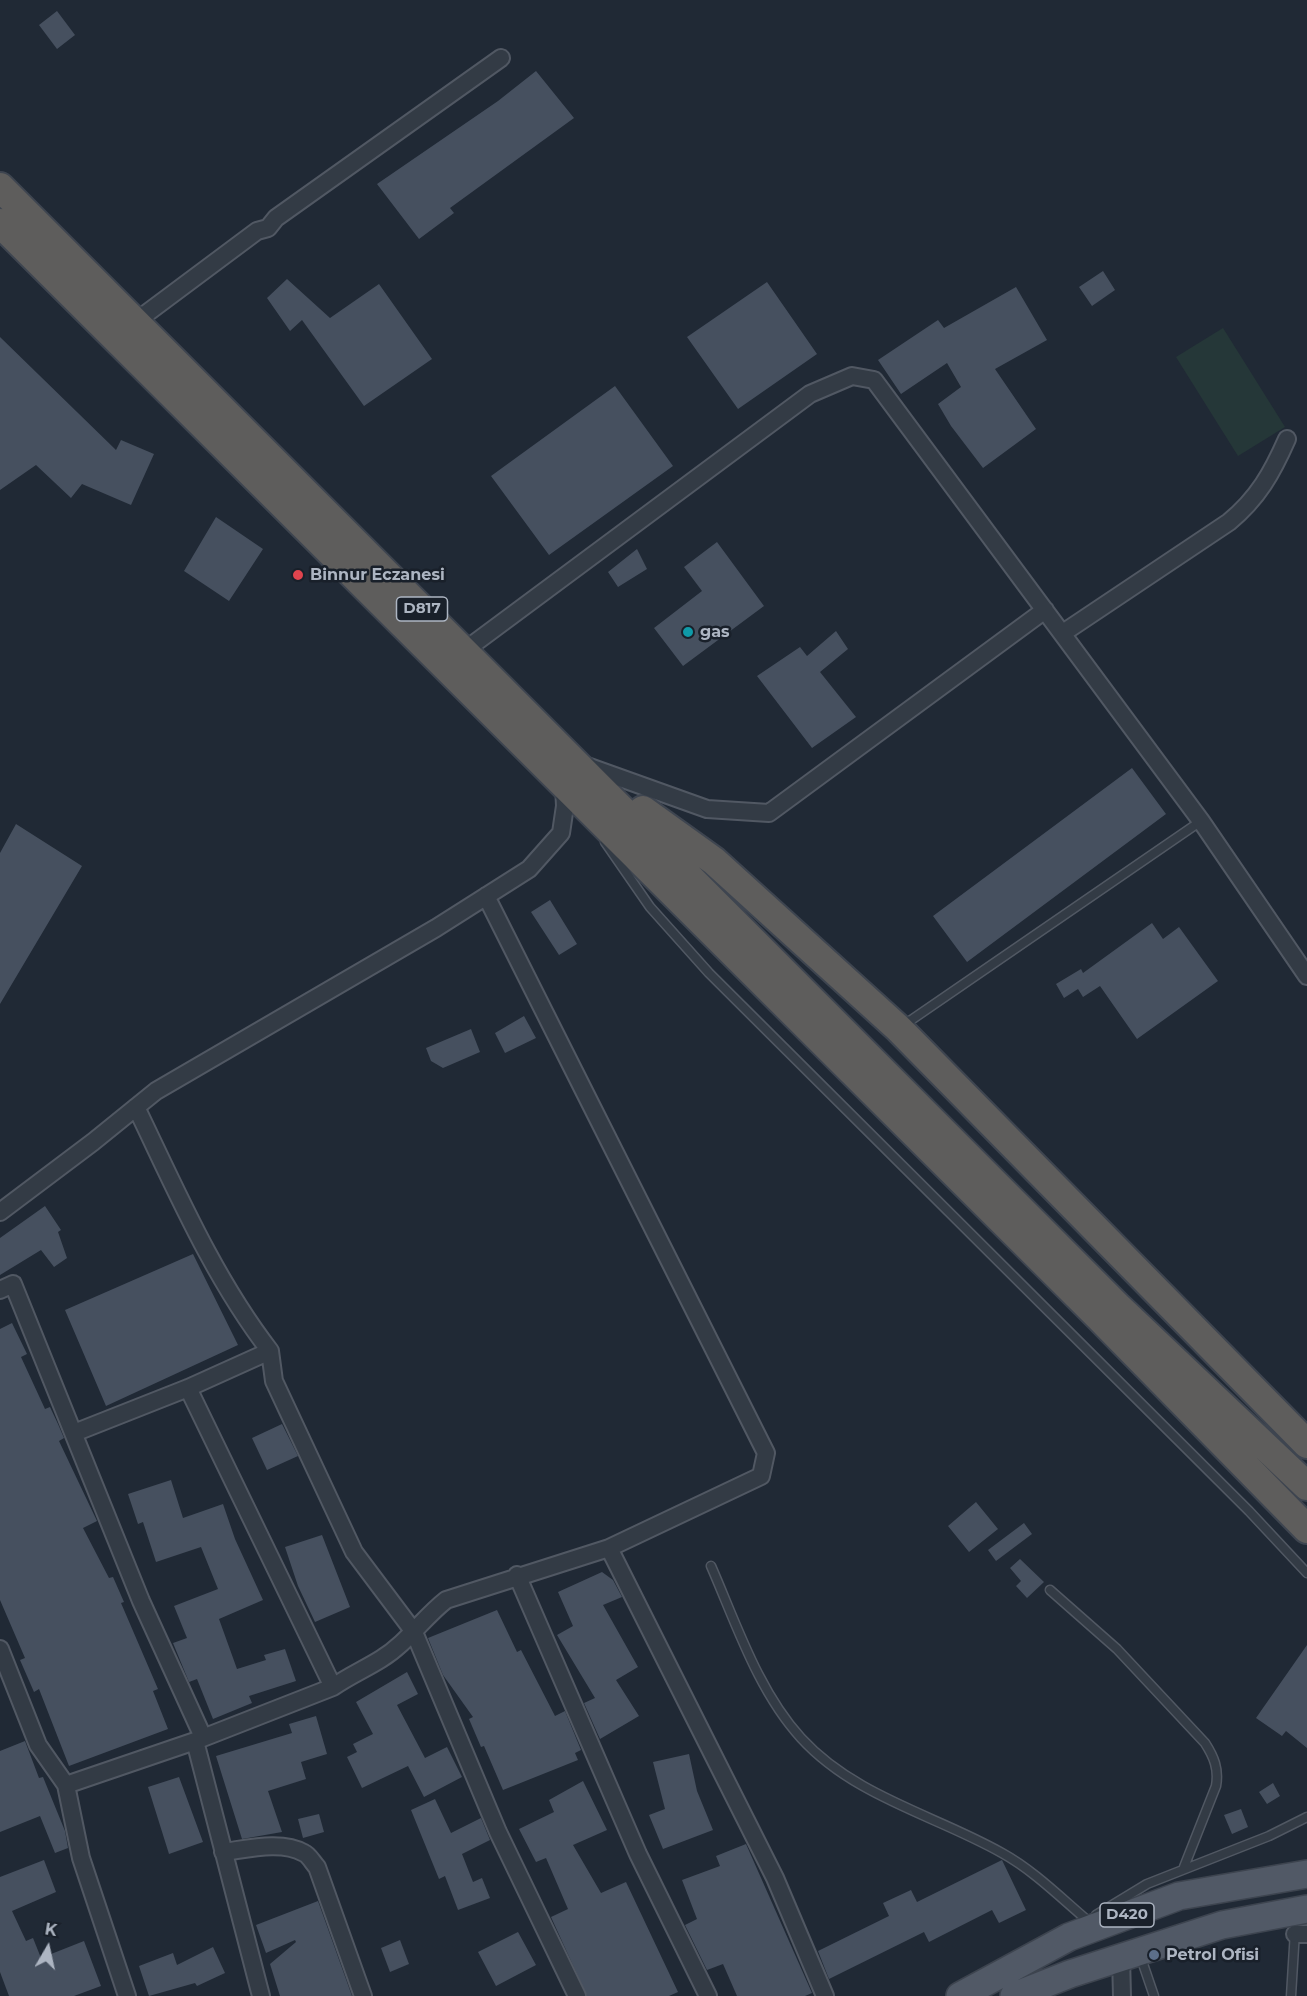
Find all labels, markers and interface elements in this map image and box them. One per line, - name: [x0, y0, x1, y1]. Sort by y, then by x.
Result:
- place label: Binnur Eczanesi: [310, 565, 445, 585]
- marker: Binnur Eczanesi: [291, 568, 305, 582]
- road number: D817: [396, 597, 448, 621]
- place label: gas: [700, 622, 730, 642]
- marker: gas: [681, 625, 695, 639]
- road number: D420: [1100, 1903, 1154, 1927]
- north arrow: [18, 1918, 78, 1978]
- text: K: [44, 1919, 58, 1940]
- place label: Petrol Ofisi: [1166, 1945, 1259, 1965]
- marker: Petrol Ofisi: [1147, 1948, 1161, 1962]

